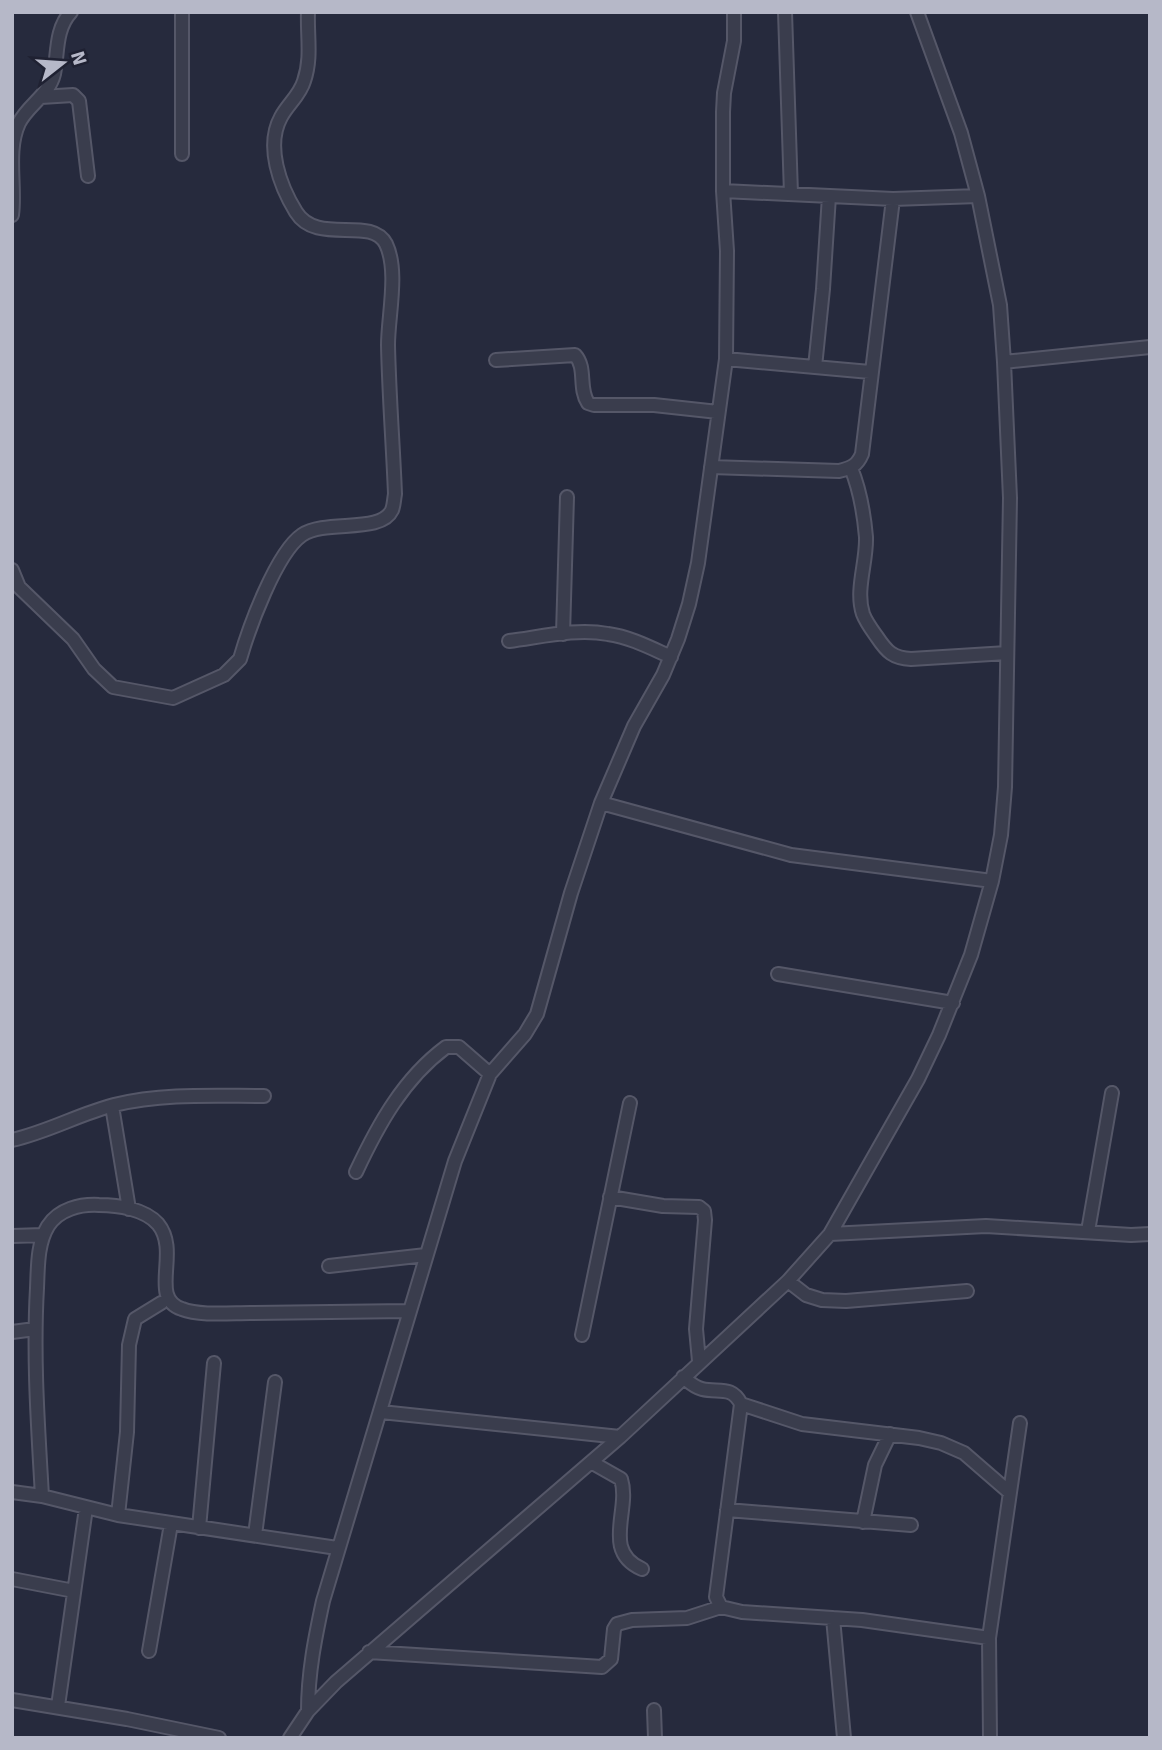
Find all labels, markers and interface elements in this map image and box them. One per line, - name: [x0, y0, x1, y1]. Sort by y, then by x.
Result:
- north arrow: [28, 28, 98, 98]
- text: N: [65, 48, 92, 68]

